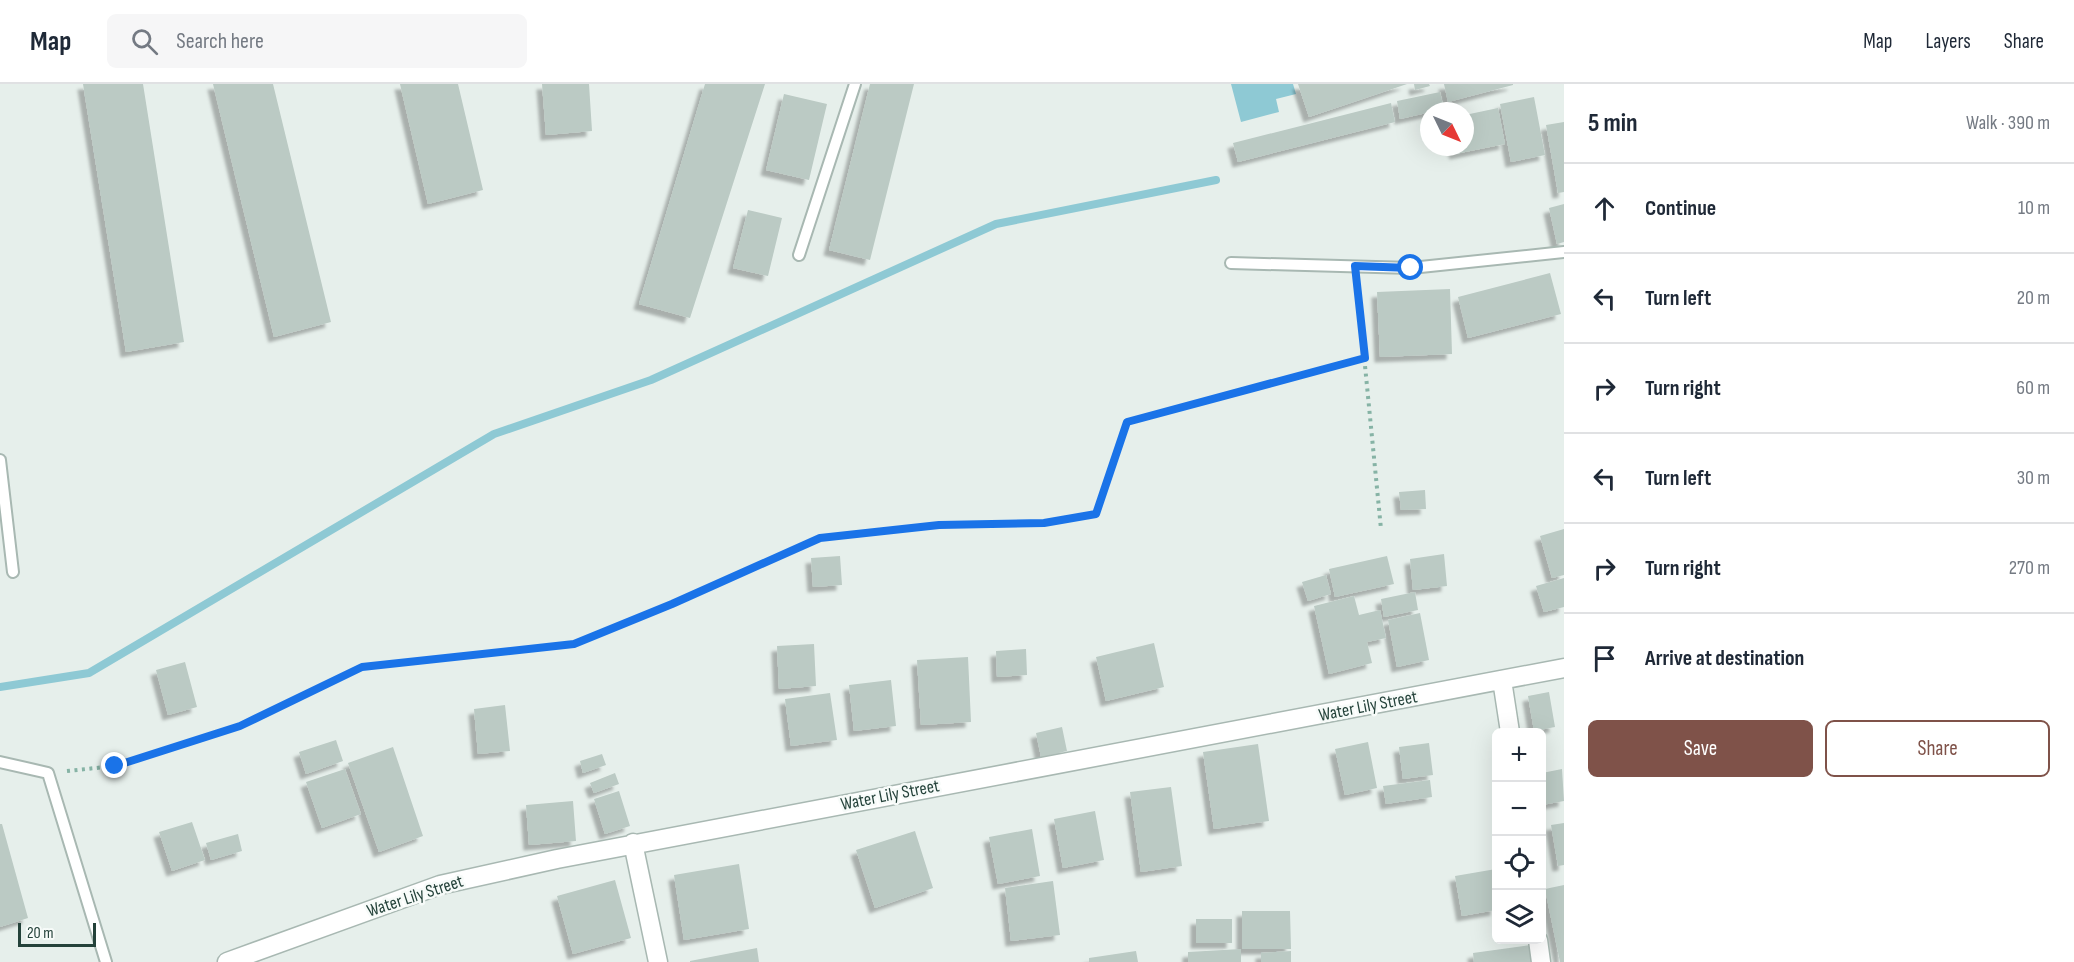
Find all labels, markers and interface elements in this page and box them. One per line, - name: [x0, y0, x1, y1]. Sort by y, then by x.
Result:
- search box: [107, 14, 527, 68]
- text: Map: [30, 25, 71, 58]
- icon: search: [128, 25, 161, 58]
- text: Search here: [176, 28, 264, 55]
- text: Map: [1863, 29, 1892, 54]
- text: Layers: [1925, 29, 1971, 54]
- text: Share: [2004, 29, 2044, 54]
- north arrow: [1420, 102, 1474, 156]
- text: 5 min: [1588, 108, 1638, 139]
- text: Walk · 390 m: [1966, 111, 2050, 135]
- icon: ahead: [1588, 192, 1621, 225]
- text: Continue: [1645, 195, 1716, 222]
- text: 10 m: [2018, 196, 2050, 220]
- route start: [1397, 254, 1423, 280]
- icon: left: [1588, 282, 1621, 315]
- text: Turn left: [1645, 285, 1711, 312]
- text: 20 m: [2017, 286, 2050, 310]
- icon: right: [1588, 372, 1621, 405]
- text: Turn right: [1645, 375, 1721, 402]
- text: 60 m: [2016, 376, 2050, 400]
- icon: left: [1588, 462, 1621, 495]
- text: Turn left: [1645, 465, 1711, 492]
- text: 30 m: [2017, 466, 2050, 490]
- icon: right: [1588, 552, 1621, 585]
- text: Turn right: [1645, 555, 1721, 582]
- text: 270 m: [2009, 556, 2050, 580]
- icon: arrive: [1588, 642, 1621, 675]
- text: Arrive at destination: [1645, 645, 1804, 672]
- street label: Water Lily Street: [1317, 686, 1420, 726]
- button: Save: [1588, 720, 1813, 777]
- button: Share: [1825, 720, 2050, 777]
- map controls: [1492, 728, 1546, 944]
- button: +: [1492, 728, 1546, 782]
- route end: [101, 752, 127, 778]
- street label: Water Lily Street: [839, 775, 942, 815]
- button: −: [1492, 782, 1546, 836]
- button: locate: [1492, 836, 1546, 890]
- street label: Water Lily Street: [364, 870, 466, 921]
- button: layers: [1492, 890, 1546, 944]
- scale bar: [18, 920, 96, 948]
- text: 20 m: [27, 924, 54, 943]

